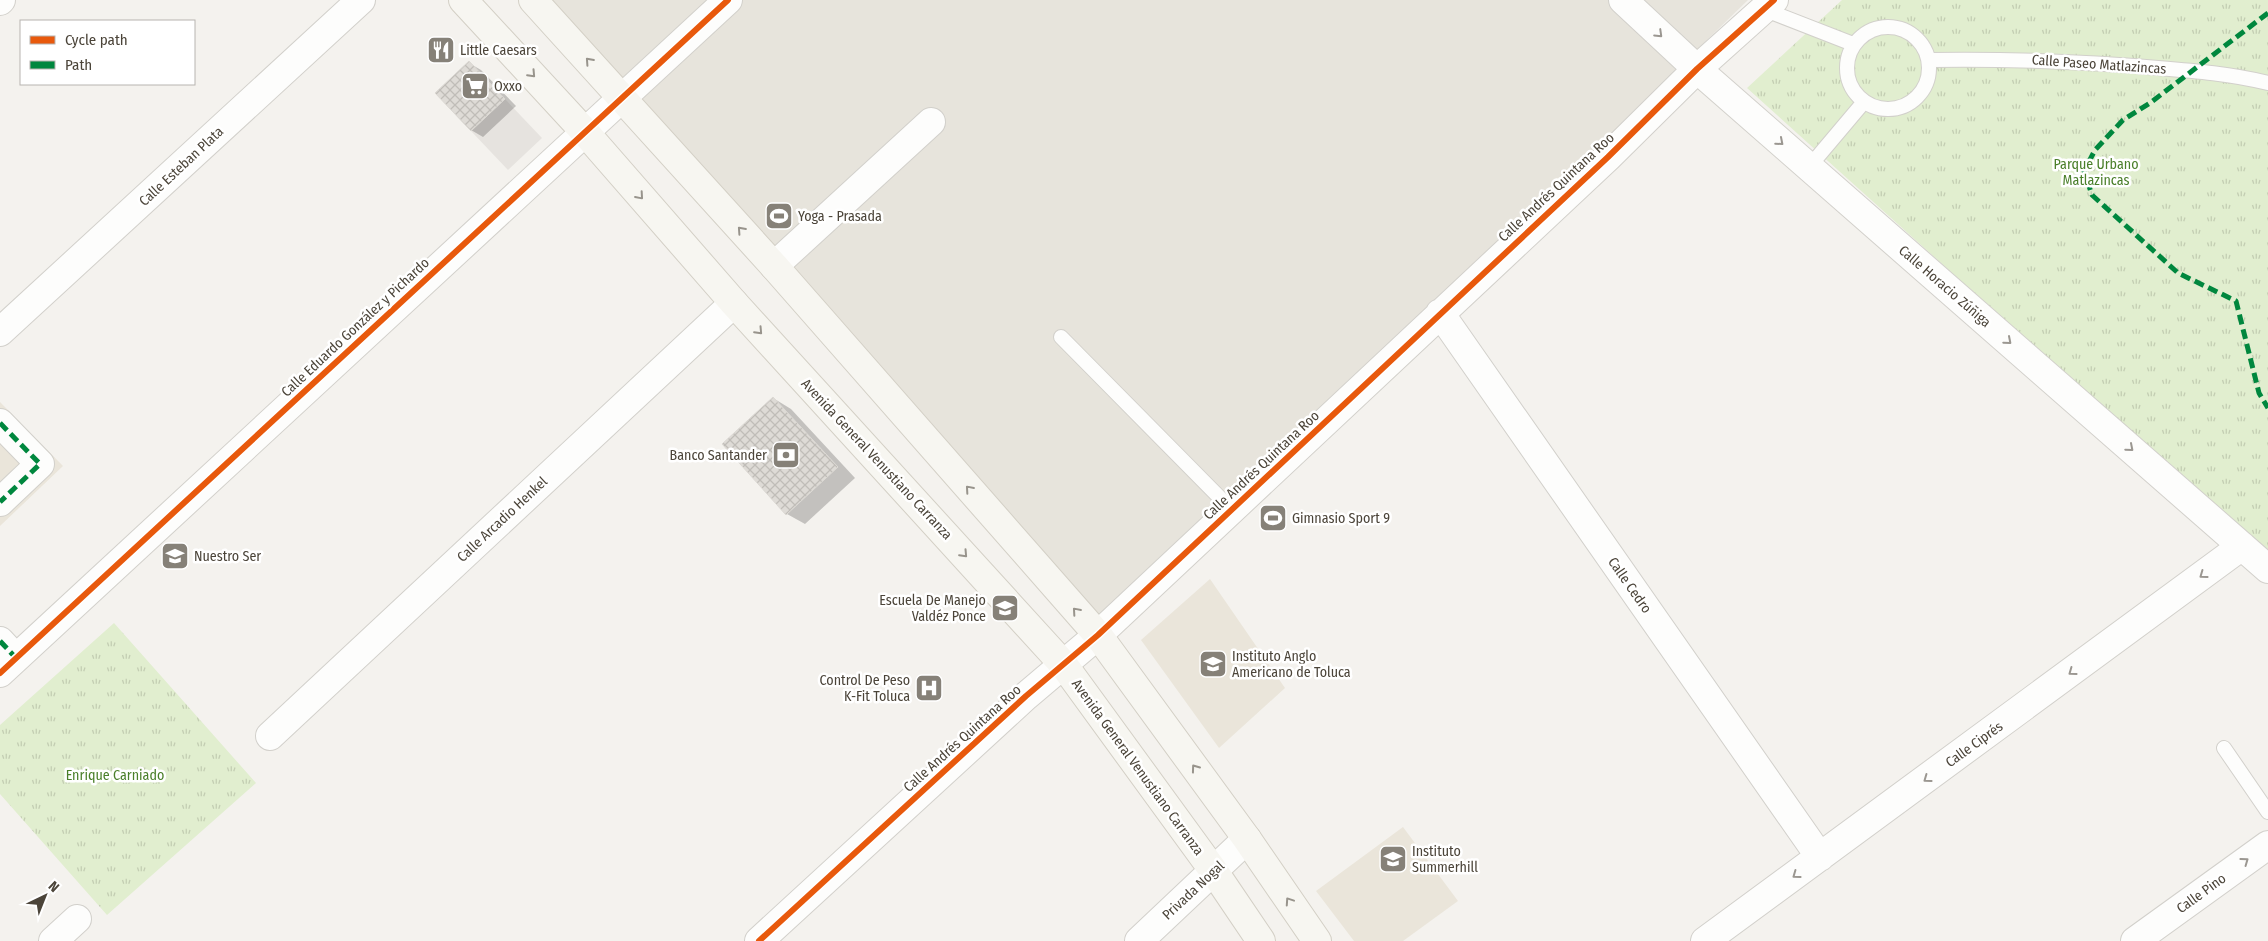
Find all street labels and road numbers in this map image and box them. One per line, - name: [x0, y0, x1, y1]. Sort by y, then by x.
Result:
- street label: Calle Paseo Matlazincas: [2031, 51, 2167, 78]
- street label: Calle Esteban Plata: [136, 123, 227, 210]
- street label: Calle Andrés Quintana Roo: [1495, 129, 1618, 245]
- street label: Calle Horacio Zúñiga: [1895, 242, 1994, 331]
- street label: Calle Eduardo González y Pichardo: [278, 254, 433, 400]
- street label: Avenida General Venustiano Carranza: [798, 376, 956, 543]
- street label: Calle Andrés Quintana Roo: [1200, 407, 1323, 523]
- street label: Calle Arcadio Henkel: [454, 473, 551, 566]
- street label: Calle Cedro: [1604, 554, 1655, 617]
- street label: Avenida General Venustiano Carranza: [1068, 676, 1207, 859]
- street label: Calle Andrés Quintana Roo: [900, 681, 1025, 796]
- street label: Calle Ciprés: [1942, 718, 2006, 771]
- street label: Privada Nogal: [1159, 857, 1228, 923]
- street label: Calle Pino: [2173, 870, 2229, 917]

